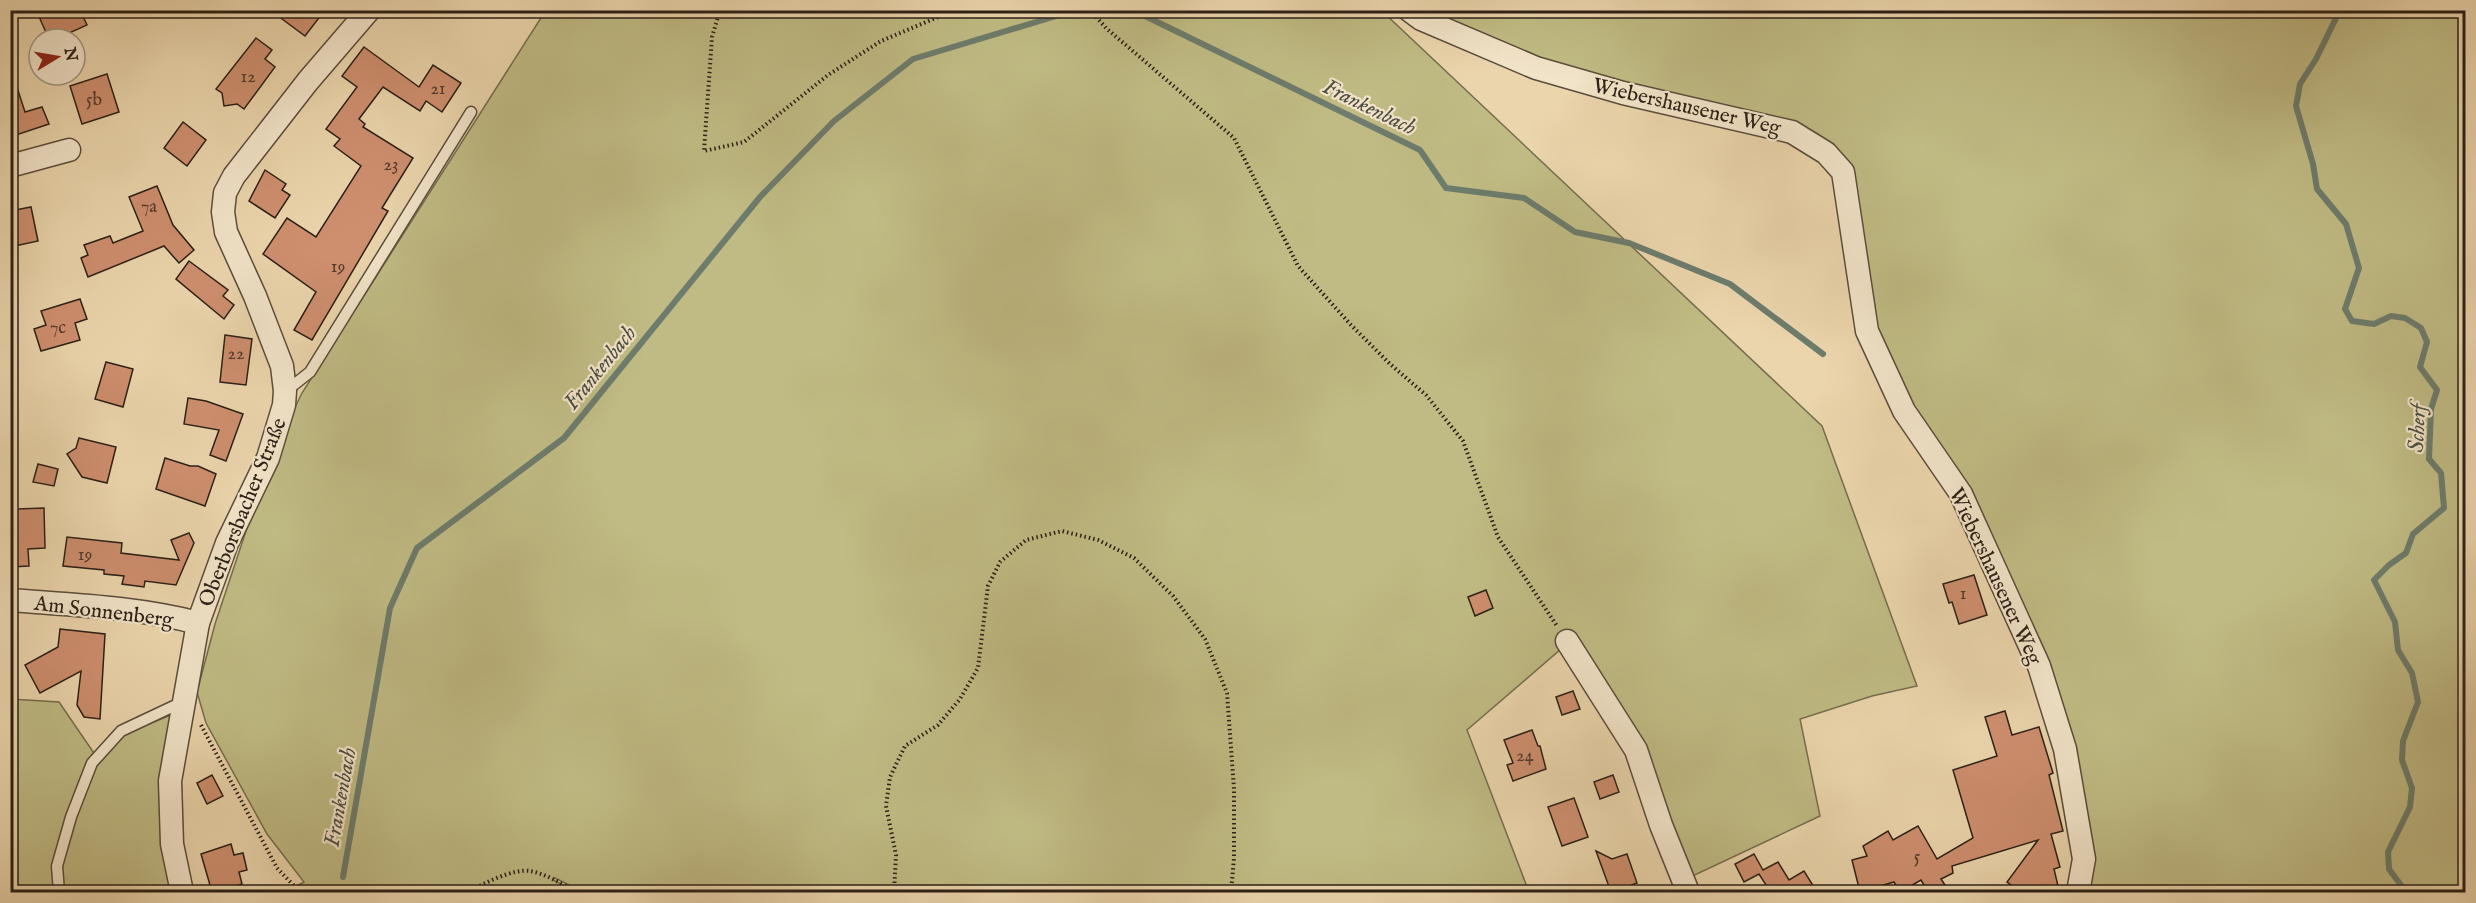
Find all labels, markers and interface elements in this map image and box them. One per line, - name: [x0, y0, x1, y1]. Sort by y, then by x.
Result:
- north arrow: [27, 27, 87, 87]
- text: N: [58, 45, 81, 63]
- house number: 12: [240, 66, 256, 89]
- water label: Frankenbach: [1318, 73, 1420, 142]
- street label: Wiebershausener Weg: [1590, 73, 1784, 142]
- house number: 21: [430, 78, 446, 101]
- house number: 5b: [86, 89, 102, 112]
- house number: 23: [383, 154, 399, 177]
- house number: 7a: [141, 196, 157, 219]
- house number: 19: [331, 256, 345, 279]
- house number: 7c: [50, 317, 66, 340]
- water label: Frankenbach: [558, 320, 643, 416]
- house number: 22: [228, 343, 244, 366]
- water label: Scherf: [2403, 398, 2434, 453]
- street label: Oberborsbacher Straße: [193, 414, 294, 611]
- street label: Wiebershausener Weg: [1942, 484, 2048, 670]
- house number: 19: [78, 544, 92, 567]
- house number: 1: [1960, 583, 1966, 606]
- street label: Am Sonnenberg: [32, 590, 176, 635]
- house number: 24: [1516, 745, 1534, 768]
- water label: Frankenbach: [318, 746, 363, 849]
- house number: 5: [1914, 846, 1921, 869]

